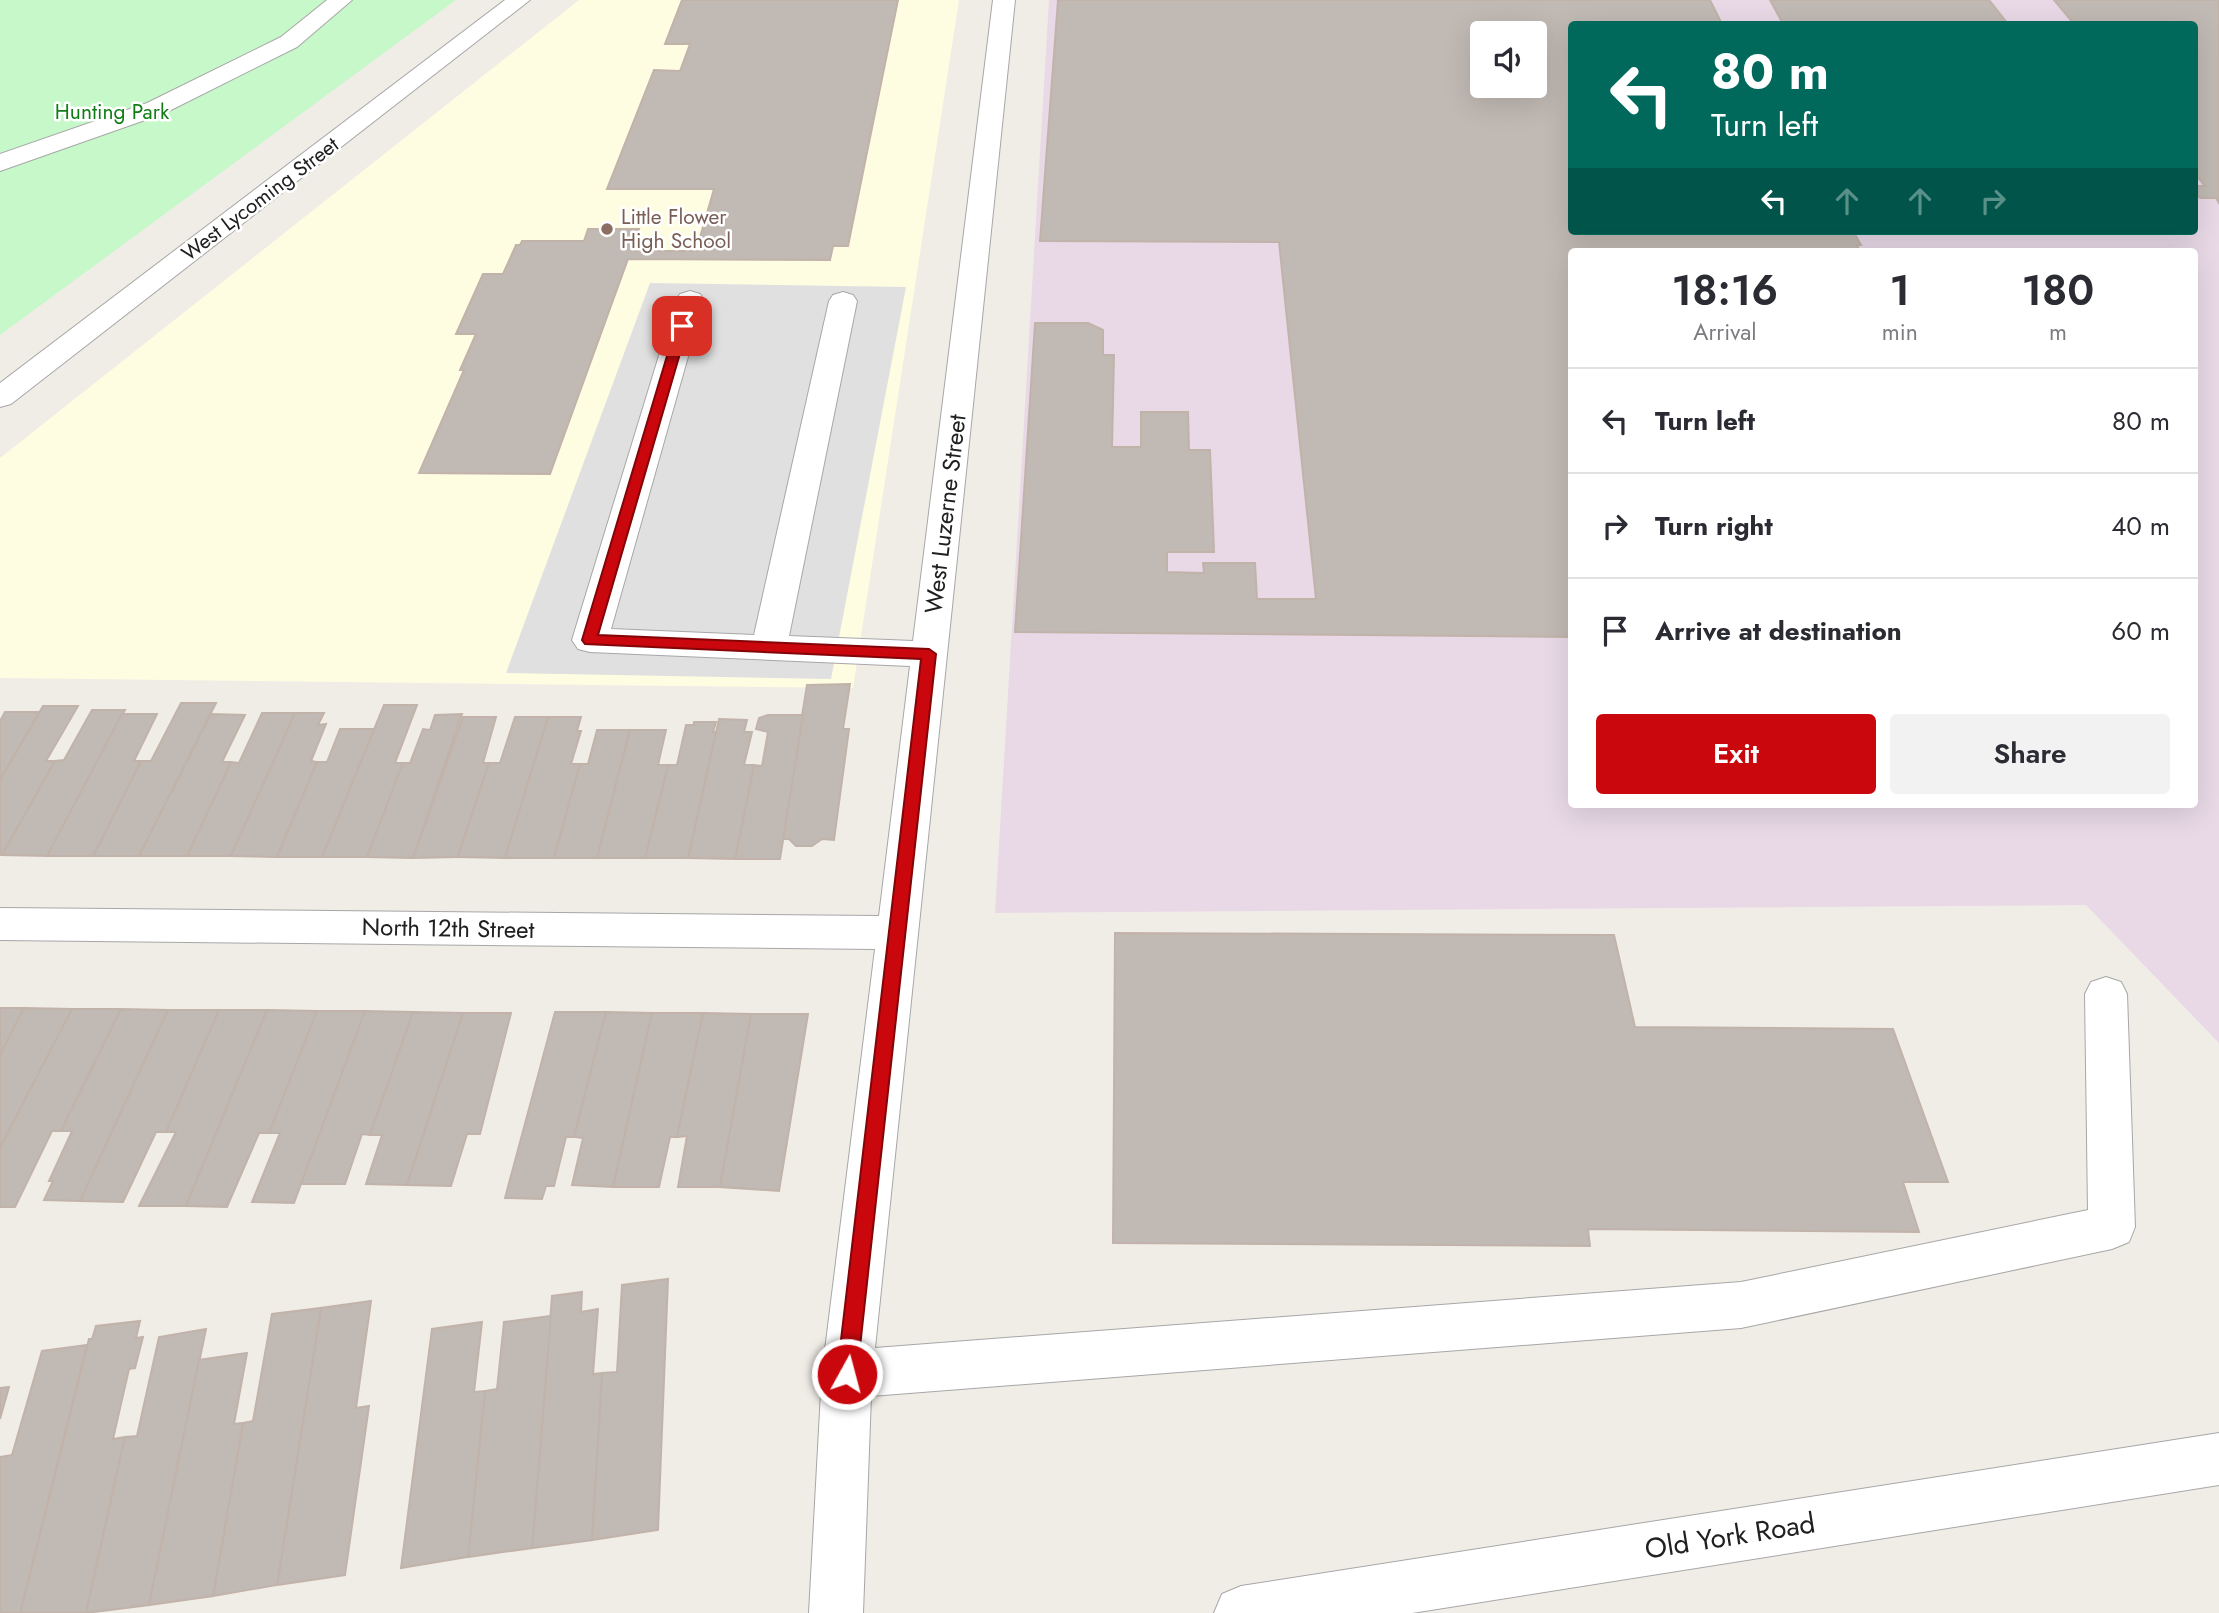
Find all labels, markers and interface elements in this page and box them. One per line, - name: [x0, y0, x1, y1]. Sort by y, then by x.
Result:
- map controls: [1470, 21, 1547, 98]
- button: sound: [1470, 21, 1547, 98]
- text: 80 m: [1711, 37, 1829, 107]
- icon: left: [1596, 49, 1687, 140]
- park label: Hunting Park: [55, 97, 170, 127]
- text: Turn left: [1711, 102, 1818, 148]
- street label: West Lycoming Street: [175, 130, 345, 268]
- icon: left: [1755, 182, 1793, 220]
- icon: ahead: [1828, 182, 1866, 220]
- icon: ahead: [1901, 182, 1939, 220]
- icon: right: [1974, 182, 2012, 220]
- place label: Little Flower High School: [621, 202, 731, 256]
- marker: Little Flower High School: [599, 221, 615, 237]
- text: 18:16: [1672, 260, 1778, 321]
- text: 1: [1890, 260, 1910, 321]
- text: 180: [2021, 260, 2094, 321]
- pin: [652, 296, 712, 356]
- icon: arrive: [663, 307, 701, 345]
- text: Arrival: [1693, 315, 1757, 349]
- text: min: [1882, 315, 1918, 349]
- text: m: [2049, 315, 2067, 349]
- icon: left: [1596, 402, 1634, 440]
- text: Turn left: [1655, 402, 1755, 440]
- text: 80 m: [2112, 402, 2170, 440]
- street label: West Luzerne Street: [915, 412, 975, 616]
- icon: right: [1596, 507, 1634, 545]
- text: Turn right: [1655, 507, 1773, 545]
- text: 40 m: [2111, 507, 2170, 545]
- icon: arrive: [1596, 612, 1634, 650]
- text: Arrive at destination: [1655, 612, 1902, 650]
- text: 60 m: [2111, 612, 2170, 650]
- button: Exit: [1596, 714, 1876, 794]
- button: Share: [1890, 714, 2170, 794]
- street label: North 12th Street: [361, 909, 535, 947]
- position arrow: [810, 1337, 884, 1411]
- street label: Old York Road: [1642, 1502, 1818, 1570]

